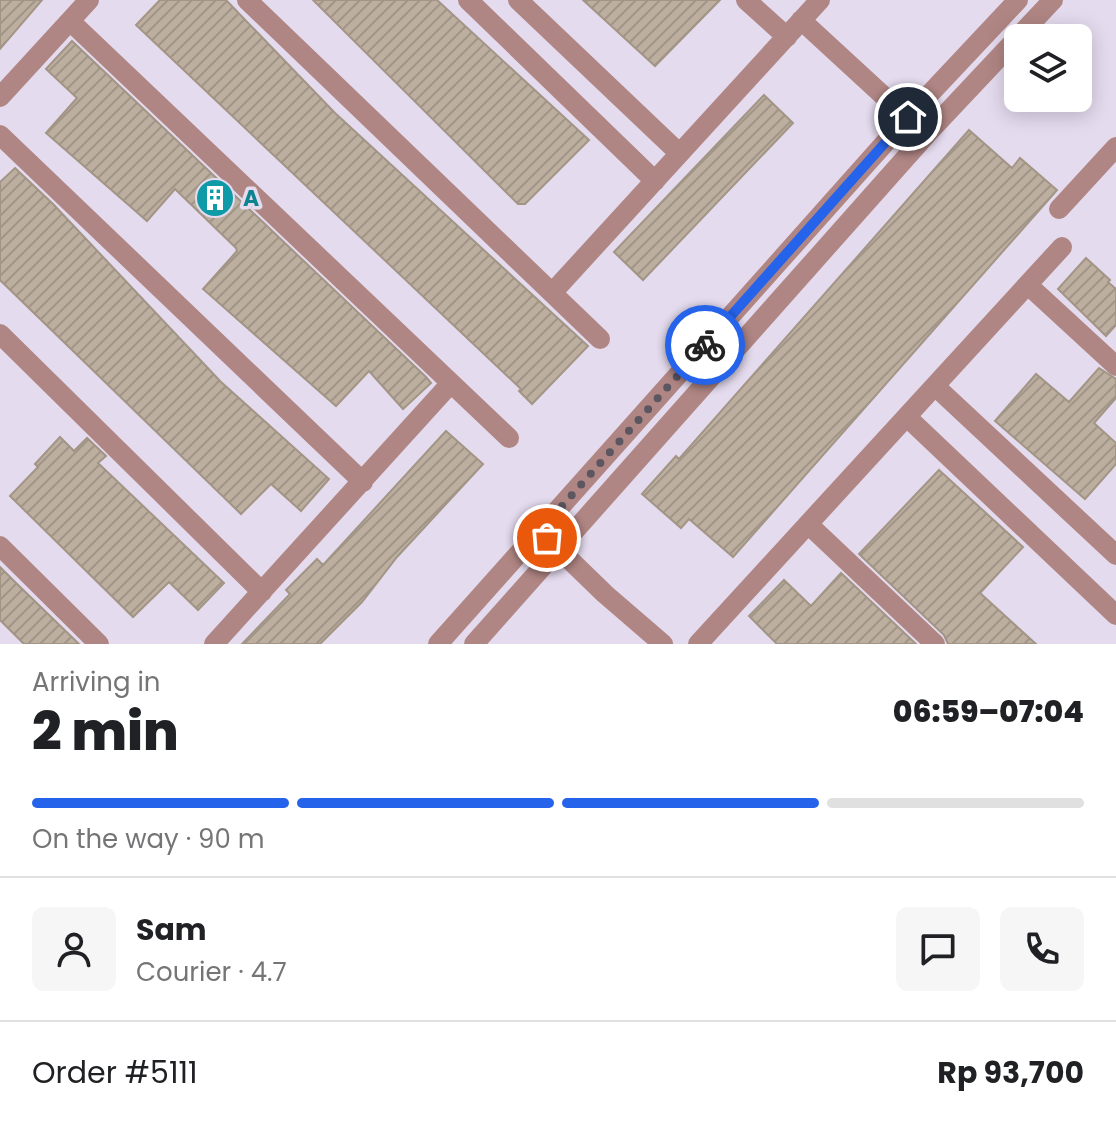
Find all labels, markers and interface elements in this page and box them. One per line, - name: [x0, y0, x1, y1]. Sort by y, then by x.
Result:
- map controls: [1004, 24, 1092, 112]
- button: layers: [1004, 24, 1092, 112]
- pin: [874, 83, 942, 151]
- icon: home: [886, 95, 930, 139]
- building icon: A: [194, 177, 236, 219]
- place label: A: [243, 183, 259, 214]
- courier: [665, 305, 745, 385]
- icon: bike: [683, 323, 727, 367]
- pin: [513, 504, 581, 572]
- icon: bag: [525, 516, 569, 560]
- text: Arriving in: [32, 664, 161, 700]
- text: 06:59–07:04: [893, 690, 1084, 733]
- text: 2 min: [32, 695, 179, 768]
- text: On the way · 90 m: [32, 821, 265, 857]
- button: person: [32, 907, 116, 991]
- button: chat: [896, 907, 980, 991]
- button: phone: [1000, 907, 1084, 991]
- text: Sam: [136, 908, 207, 951]
- text: Courier · 4.7: [136, 954, 287, 990]
- text: Order #5111: [32, 1051, 198, 1094]
- text: Rp 93,700: [937, 1051, 1084, 1094]

